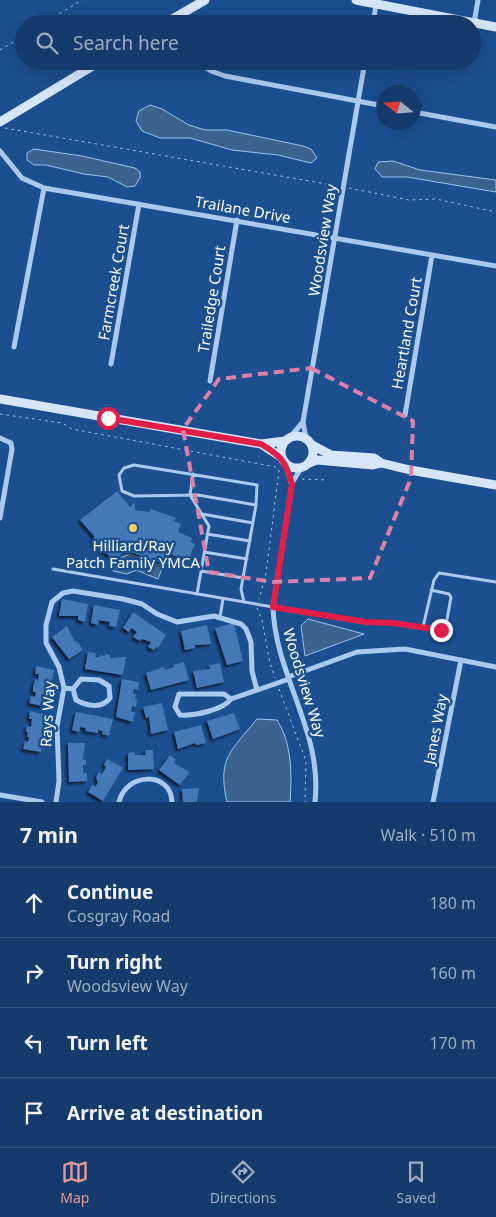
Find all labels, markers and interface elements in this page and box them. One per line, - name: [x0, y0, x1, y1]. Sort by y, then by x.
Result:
- search box: [15, 15, 481, 70]
- icon: search: [33, 29, 61, 57]
- text: Search here: [73, 30, 179, 56]
- north arrow: [376, 85, 421, 130]
- street label: Woodsview Way: [303, 182, 341, 298]
- street label: Trailane Drive: [194, 191, 292, 227]
- street label: Farmcreek Court: [93, 222, 133, 342]
- street label: Trailedge Court: [193, 243, 229, 354]
- street label: Heartland Court: [386, 275, 426, 391]
- route start: [97, 407, 120, 430]
- marker: Hilliard/Ray Patch Family YMCA: [127, 522, 139, 534]
- place label: Hilliard/Ray Patch Family YMCA: [66, 535, 200, 572]
- route end: [430, 619, 453, 642]
- street label: Woodsview Way: [279, 626, 331, 740]
- street label: Rays Way: [35, 680, 59, 748]
- street label: Janes Way: [418, 692, 452, 768]
- text: 7 min: [20, 821, 78, 849]
- text: Walk · 510 m: [381, 824, 476, 846]
- text: Continue: [67, 879, 153, 905]
- icon: ahead: [20, 889, 48, 917]
- text: 180 m: [429, 892, 476, 914]
- text: Cosgray Road: [67, 905, 170, 927]
- text: Turn right: [67, 949, 162, 975]
- icon: right: [20, 959, 48, 987]
- text: 160 m: [429, 962, 476, 984]
- text: Woodsview Way: [67, 975, 188, 997]
- icon: left: [20, 1029, 48, 1057]
- text: Turn left: [67, 1030, 148, 1056]
- text: 170 m: [429, 1032, 476, 1054]
- icon: arrive: [20, 1099, 48, 1127]
- text: Arrive at destination: [67, 1100, 263, 1126]
- tab: Map: [60, 1158, 89, 1207]
- tab: Directions: [210, 1158, 276, 1207]
- tab: Saved: [397, 1158, 436, 1207]

